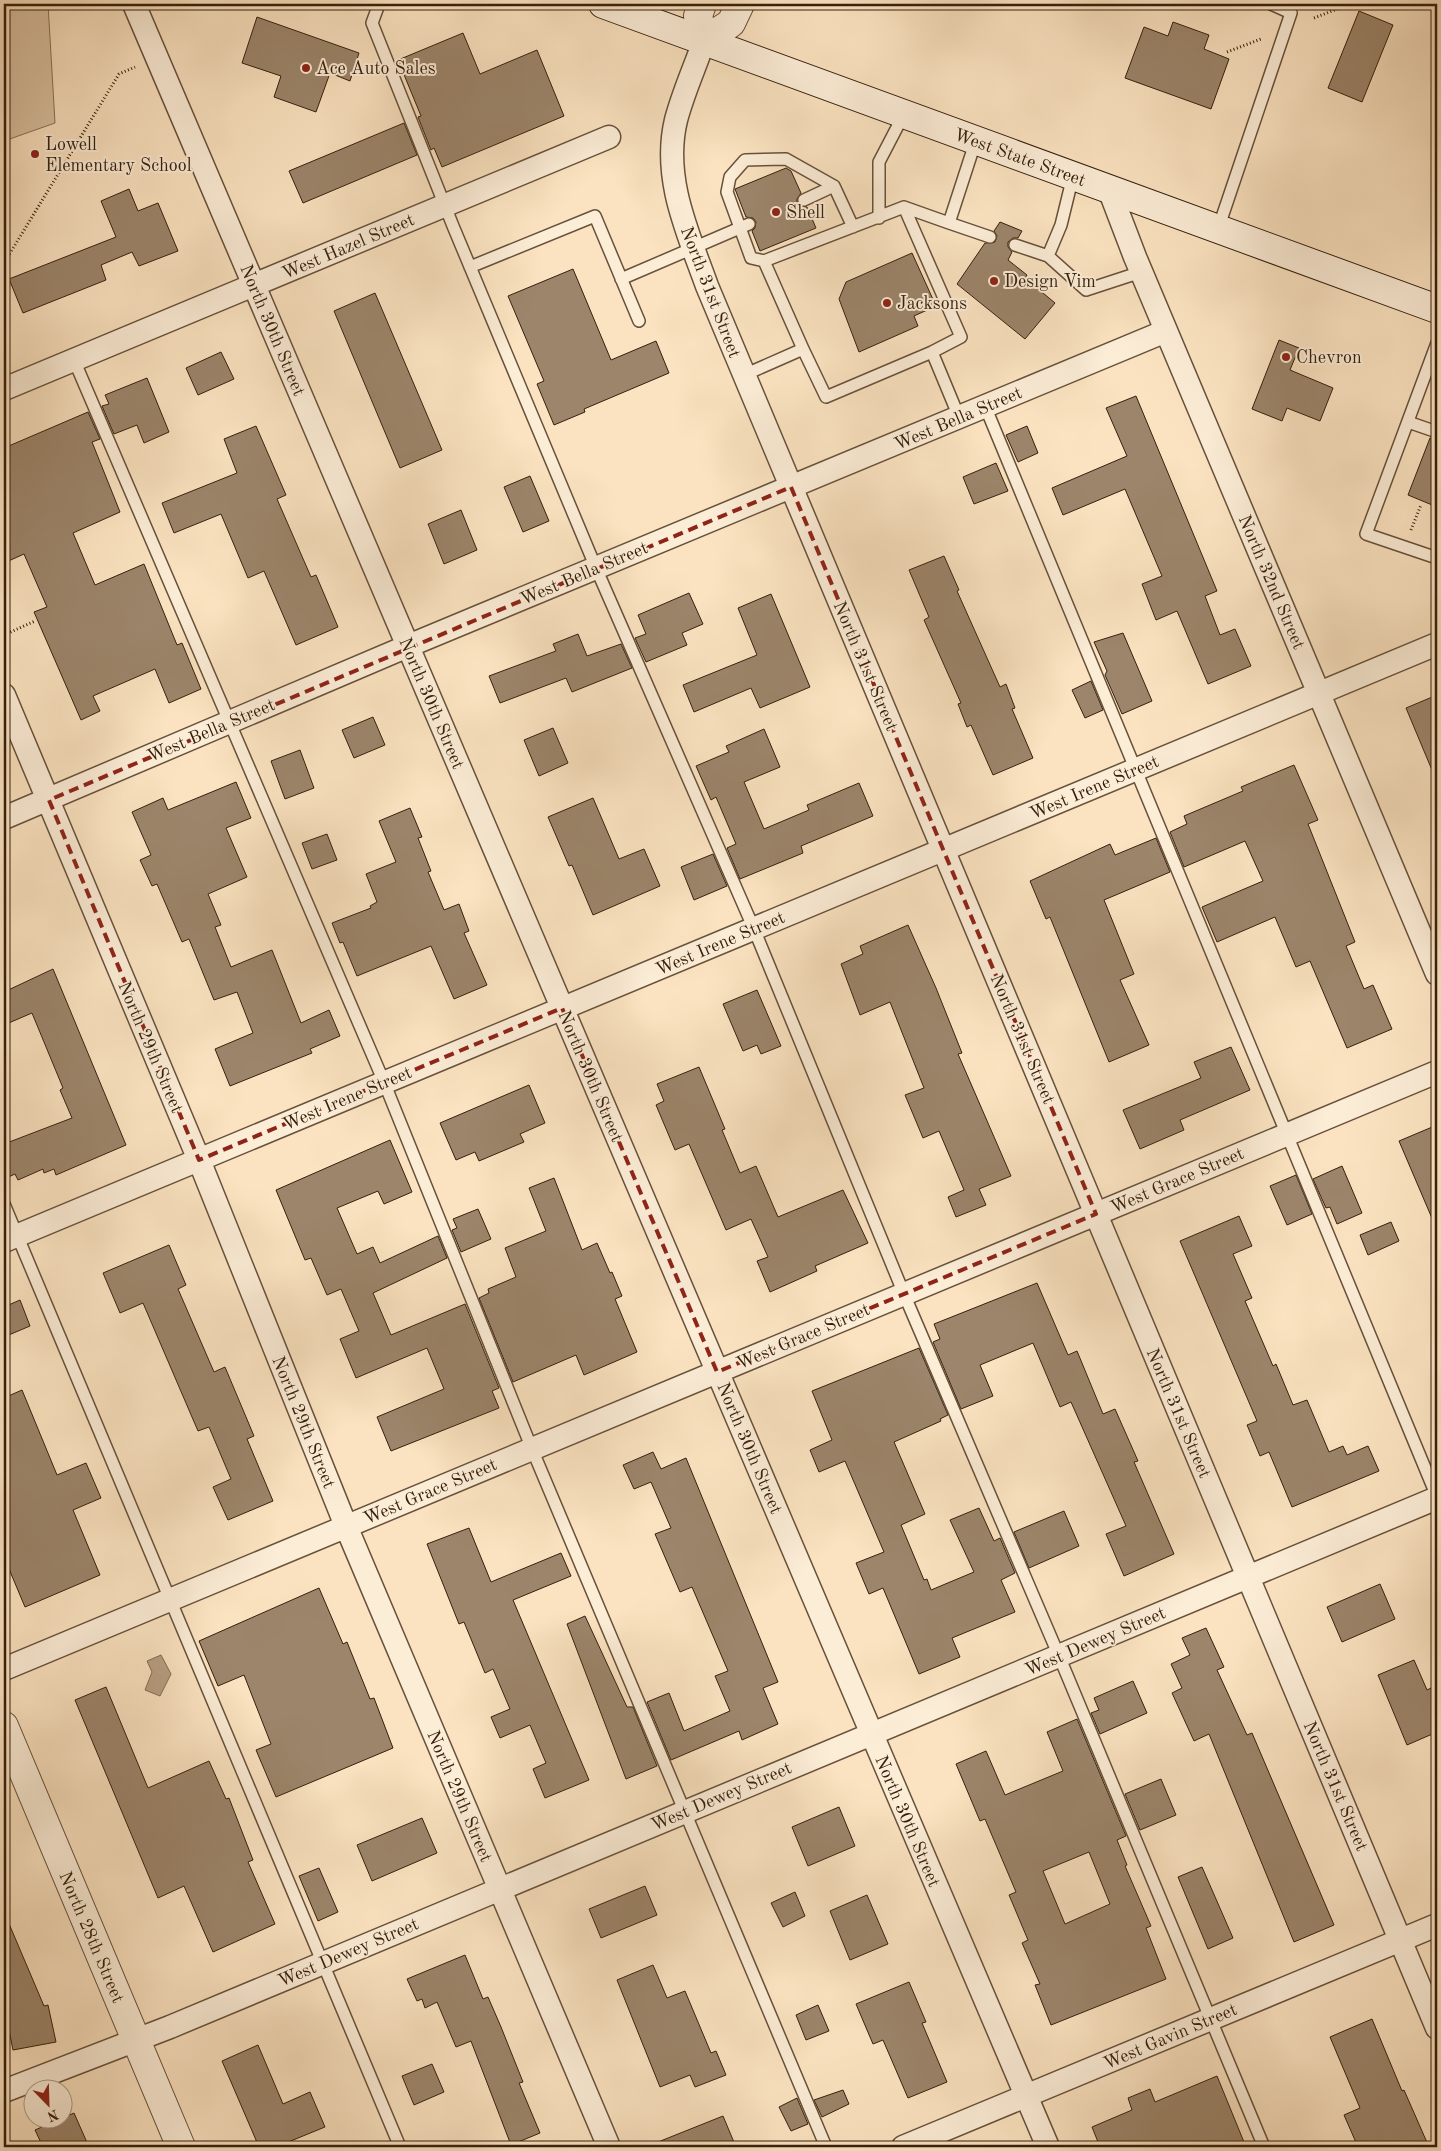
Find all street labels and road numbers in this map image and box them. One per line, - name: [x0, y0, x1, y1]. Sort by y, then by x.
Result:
- street label: West State Street: [951, 126, 1088, 190]
- street label: West Hazel Street: [280, 211, 417, 283]
- street label: North 31st Street: [677, 224, 743, 360]
- street label: North 30th Street: [236, 262, 308, 399]
- street label: West Bella Street: [892, 384, 1025, 454]
- street label: North 32nd Street: [1235, 513, 1308, 652]
- street label: West Bella Street: [518, 539, 651, 609]
- street label: North 31st Street: [830, 599, 901, 734]
- street label: North 30th Street: [395, 635, 467, 772]
- street label: West Bella Street: [145, 696, 278, 766]
- street label: West Irene Street: [1027, 753, 1162, 823]
- street label: West Irene Street: [653, 909, 788, 979]
- street label: North 31st Street: [987, 972, 1058, 1107]
- street label: North 29th Street: [114, 979, 186, 1116]
- street label: North 30th Street: [554, 1008, 626, 1145]
- street label: West Irene Street: [280, 1064, 415, 1134]
- street label: West Grace Street: [1108, 1145, 1247, 1217]
- street label: West Grace Street: [734, 1301, 873, 1373]
- street label: North 31st Street: [1143, 1346, 1214, 1481]
- street label: North 29th Street: [268, 1354, 338, 1491]
- street label: North 30th Street: [713, 1380, 785, 1517]
- street label: West Grace Street: [361, 1456, 500, 1528]
- street label: West Dewey Street: [1022, 1604, 1168, 1680]
- street label: North 31st Street: [1300, 1719, 1371, 1854]
- street label: North 29th Street: [423, 1728, 495, 1865]
- street label: North 30th Street: [871, 1753, 943, 1890]
- street label: West Dewey Street: [648, 1759, 794, 1835]
- street label: North 28th Street: [55, 1869, 127, 2006]
- street label: West Dewey Street: [275, 1915, 421, 1991]
- street label: West Gavin Street: [1101, 2001, 1240, 2073]

